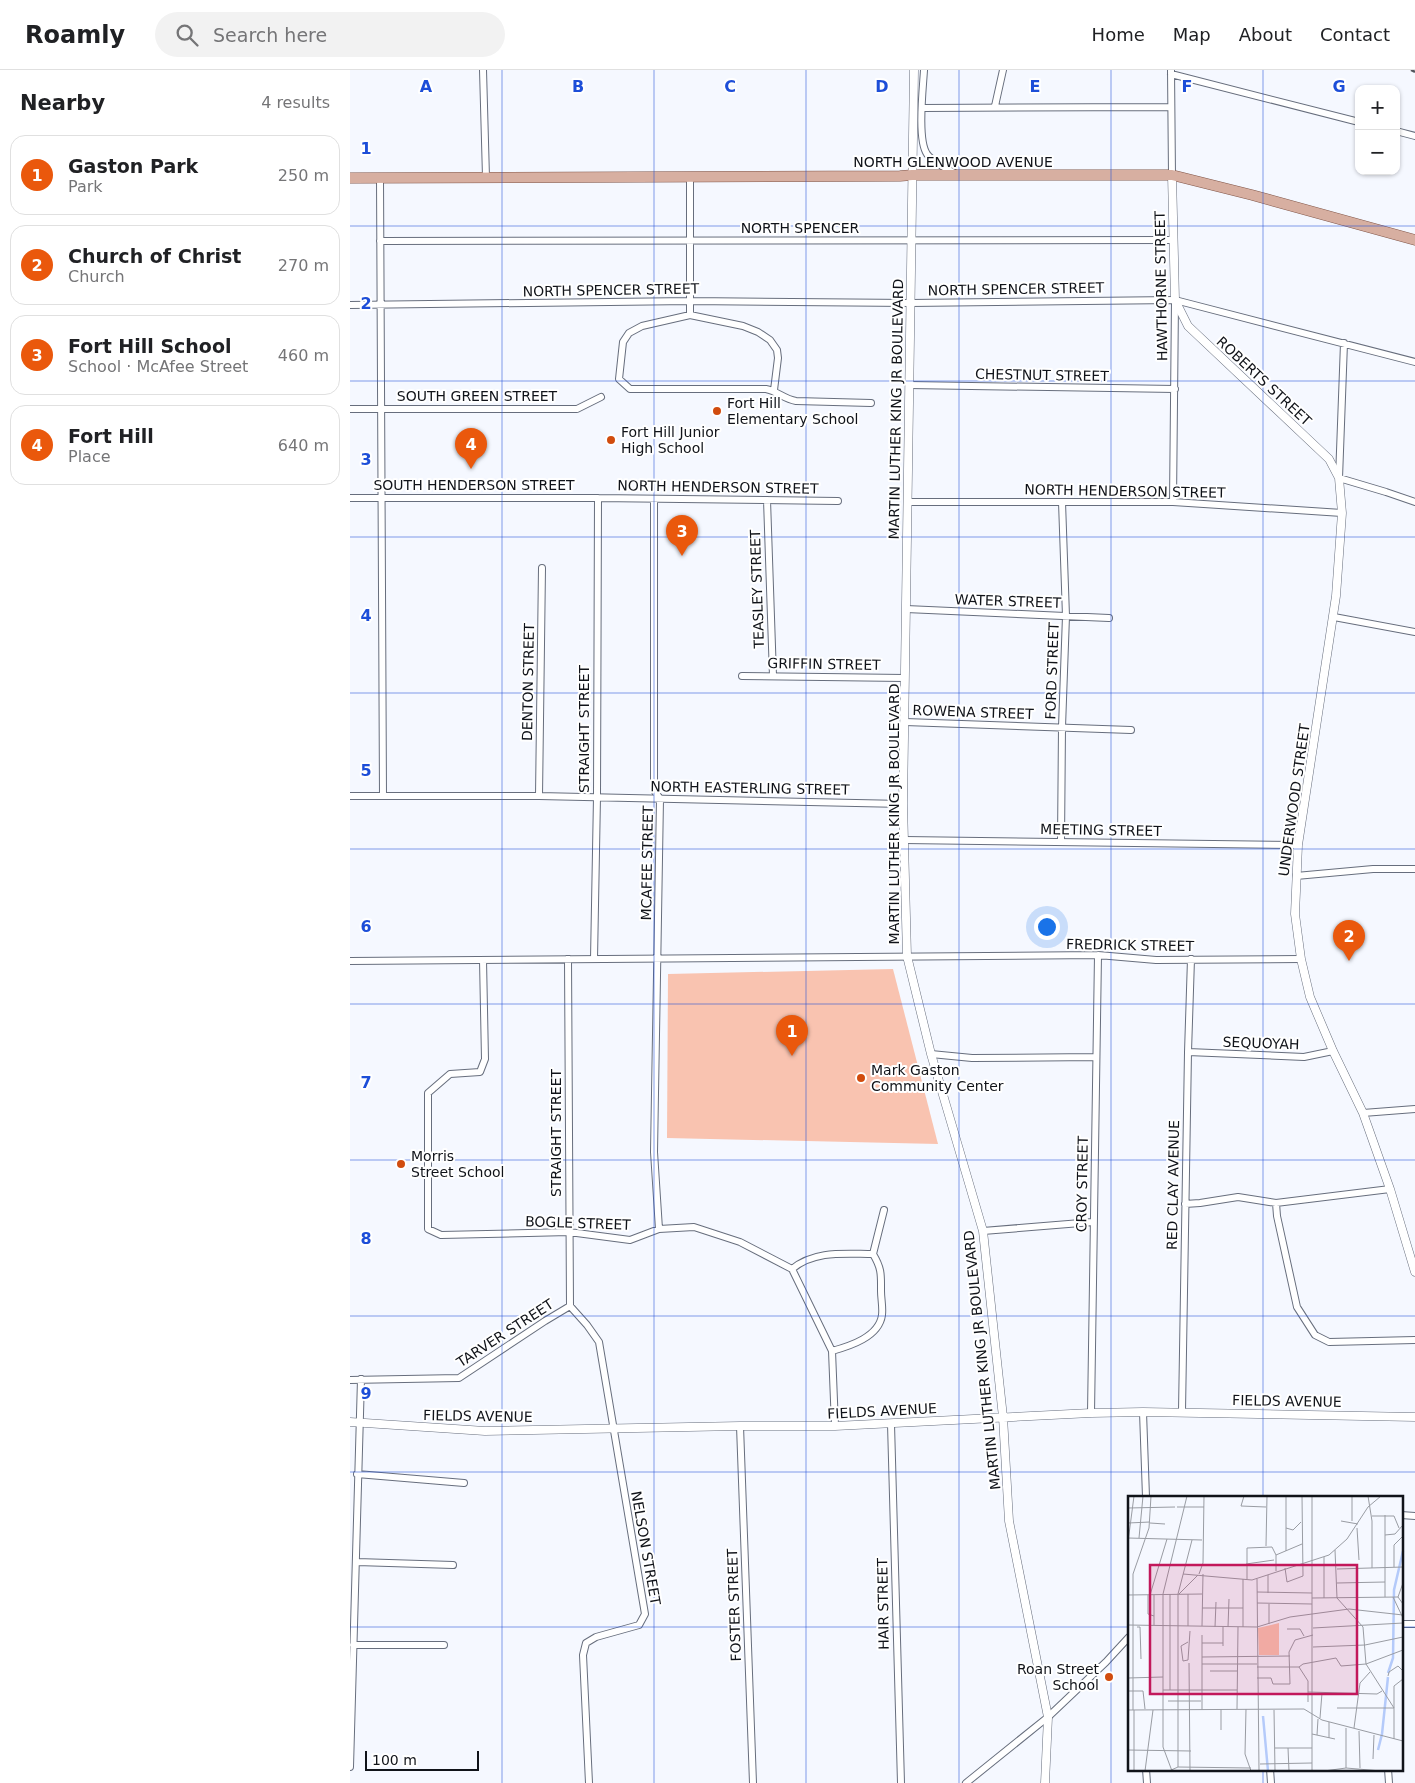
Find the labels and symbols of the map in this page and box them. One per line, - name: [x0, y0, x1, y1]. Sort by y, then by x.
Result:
- text: A: [420, 77, 433, 96]
- text: B: [572, 77, 584, 96]
- text: C: [724, 77, 736, 96]
- text: D: [875, 77, 889, 96]
- text: E: [1030, 77, 1040, 96]
- text: F: [1182, 77, 1192, 96]
- text: G: [1332, 77, 1346, 96]
- text: 1: [360, 139, 372, 158]
- street label: NORTH GLENWOOD AVENUE: [853, 154, 1053, 170]
- street label: HAWTHORNE STREET: [1152, 210, 1170, 361]
- street label: NORTH SPENCER: [741, 220, 860, 236]
- street label: MARTIN LUTHER KING JR BOULEVARD: [886, 278, 906, 540]
- street label: NORTH SPENCER STREET: [928, 279, 1105, 299]
- street label: NORTH SPENCER STREET: [523, 280, 700, 300]
- text: 2: [360, 294, 372, 313]
- street label: ROBERTS STREET: [1213, 333, 1315, 429]
- street label: CHESTNUT STREET: [975, 366, 1109, 384]
- street label: SOUTH GREEN STREET: [397, 388, 558, 404]
- place label: Fort Hill Elementary School: [727, 395, 859, 427]
- marker: Fort Hill Elementary School: [711, 405, 723, 417]
- place label: Fort Hill Junior High School: [621, 424, 720, 456]
- pin: 4: [455, 428, 487, 469]
- marker: Fort Hill Junior High School: [605, 434, 617, 446]
- text: 3: [360, 450, 372, 469]
- street label: SOUTH HENDERSON STREET: [373, 477, 575, 493]
- street label: NORTH HENDERSON STREET: [617, 477, 819, 497]
- street label: NORTH HENDERSON STREET: [1024, 481, 1226, 501]
- pin: 3: [666, 515, 698, 556]
- street label: TEASLEY STREET: [747, 529, 767, 650]
- street label: WATER STREET: [954, 591, 1062, 611]
- text: 4: [360, 606, 372, 625]
- street label: DENTON STREET: [519, 622, 537, 741]
- street label: FORD STREET: [1042, 622, 1062, 720]
- street label: GRIFFIN STREET: [767, 655, 881, 673]
- street label: STRAIGHT STREET: [576, 665, 592, 793]
- street label: MARTIN LUTHER KING JR BOULEVARD: [886, 684, 902, 944]
- street label: ROWENA STREET: [912, 702, 1034, 722]
- street label: UNDERWOOD STREET: [1275, 722, 1313, 877]
- text: 5: [360, 761, 372, 780]
- street label: NORTH EASTERLING STREET: [650, 778, 850, 798]
- street label: MCAFEE STREET: [638, 805, 656, 921]
- street label: MEETING STREET: [1040, 821, 1162, 839]
- your location: [1034, 914, 1060, 940]
- text: 6: [360, 917, 372, 936]
- pin: 2: [1333, 920, 1365, 961]
- street label: FREDRICK STREET: [1066, 936, 1195, 954]
- pin: 1: [776, 1015, 808, 1056]
- street label: SEQUOYAH: [1222, 1034, 1300, 1052]
- place label: Mark Gaston Community Center: [871, 1062, 1004, 1094]
- street label: STRAIGHT STREET: [548, 1069, 564, 1197]
- marker: Mark Gaston Community Center: [855, 1072, 867, 1084]
- text: 7: [360, 1073, 372, 1092]
- street label: RED CLAY AVENUE: [1164, 1120, 1182, 1250]
- street label: CROY STREET: [1073, 1135, 1091, 1232]
- place label: Morris Street School: [411, 1148, 504, 1180]
- marker: Morris Street School: [395, 1158, 407, 1170]
- street label: BOGLE STREET: [525, 1213, 632, 1233]
- text: 8: [360, 1229, 372, 1248]
- street label: MARTIN LUTHER KING JR BOULEVARD: [960, 1229, 1004, 1491]
- street label: TARVER STREET: [453, 1296, 557, 1371]
- text: 9: [360, 1384, 372, 1403]
- street label: FIELDS AVENUE: [1232, 1392, 1342, 1410]
- street label: FIELDS AVENUE: [827, 1400, 937, 1422]
- street label: FIELDS AVENUE: [423, 1407, 533, 1425]
- street label: NELSON STREET: [628, 1490, 664, 1607]
- inset map: [1128, 1496, 1402, 1770]
- street label: FOSTER STREET: [724, 1548, 744, 1662]
- street label: HAIR STREET: [874, 1558, 892, 1650]
- place label: Roan Street School: [1017, 1661, 1100, 1693]
- marker: Roan Street School: [1103, 1671, 1115, 1683]
- scale bar: [365, 1748, 479, 1771]

